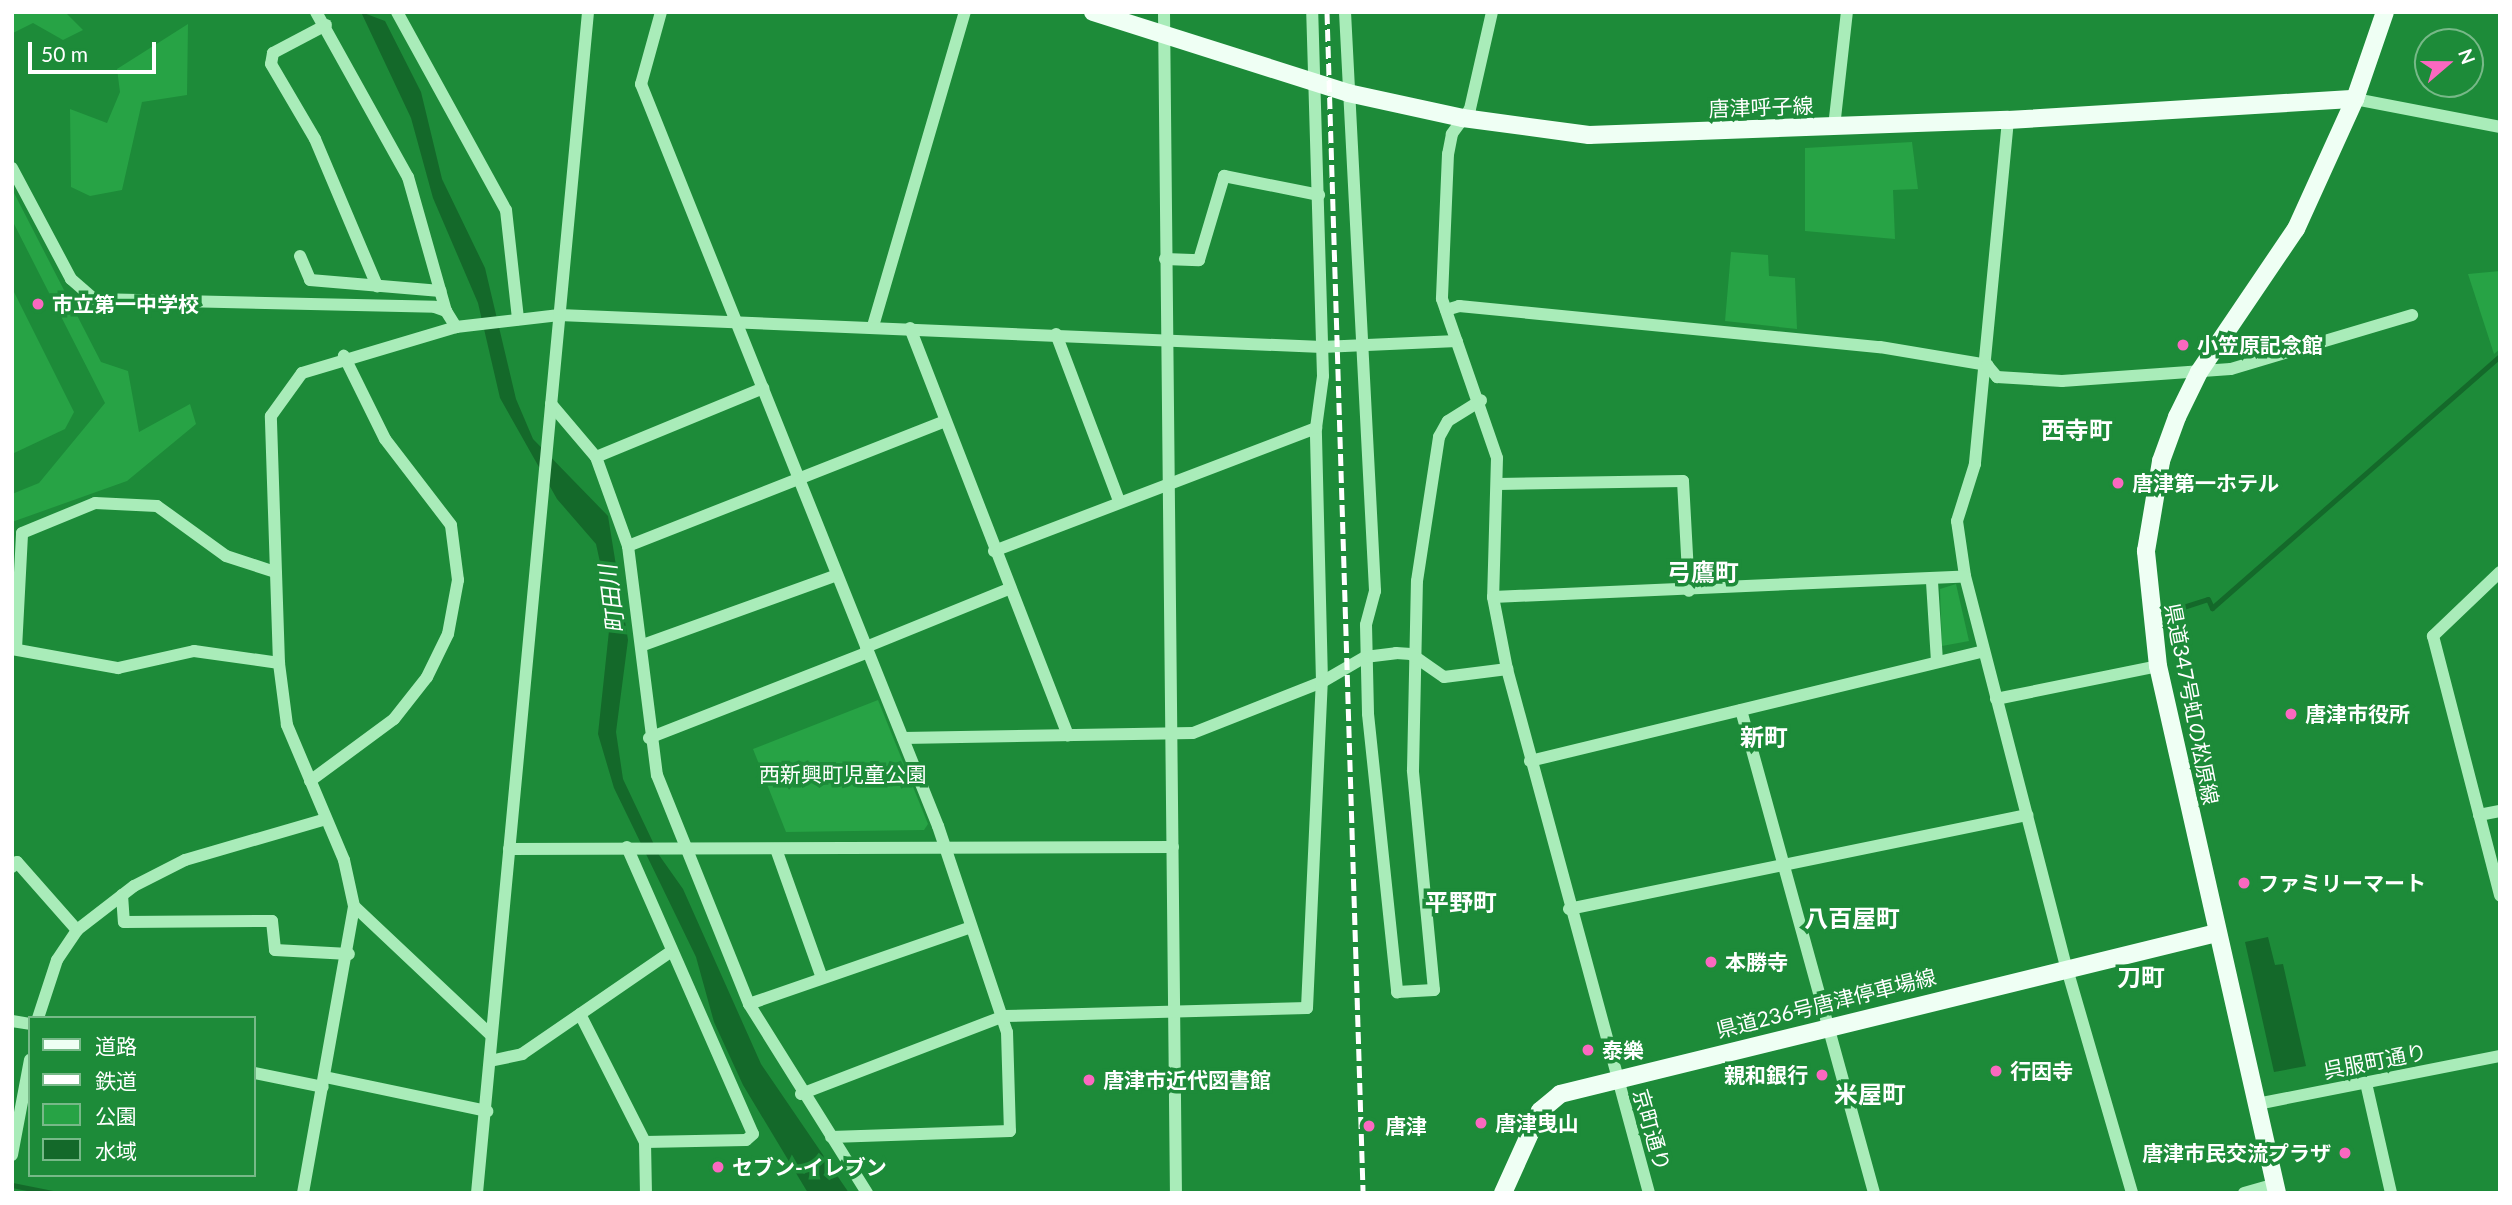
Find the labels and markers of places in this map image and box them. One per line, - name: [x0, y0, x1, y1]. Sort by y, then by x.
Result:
- place label: 市立第一中学校: [52, 291, 199, 317]
- marker: 市立第一中学校: [30, 296, 46, 312]
- place label: 小笠原記念館: [2197, 332, 2323, 358]
- marker: 小笠原記念館: [2175, 337, 2191, 353]
- place label: 唐津第一ホテル: [2132, 470, 2279, 496]
- marker: 唐津第一ホテル: [2110, 475, 2126, 491]
- place label: 唐津市役所: [2305, 701, 2410, 727]
- marker: 唐津市役所: [2283, 706, 2299, 722]
- place label: ファミリーマート: [2258, 870, 2426, 896]
- marker: ファミリーマート: [2236, 875, 2252, 891]
- place label: 本勝寺: [1725, 949, 1788, 975]
- marker: 本勝寺: [1703, 954, 1719, 970]
- place label: 泰樂: [1602, 1037, 1644, 1063]
- marker: 泰樂: [1580, 1042, 1596, 1058]
- place label: 行因寺: [2010, 1058, 2073, 1084]
- place label: 親和銀行: [1724, 1062, 1808, 1088]
- marker: 行因寺: [1988, 1063, 2004, 1079]
- place label: 唐津市近代図書館: [1103, 1067, 1271, 1093]
- marker: 親和銀行: [1814, 1067, 1830, 1083]
- marker: 唐津市近代図書館: [1081, 1072, 1097, 1088]
- place label: 唐津曳山: [1495, 1110, 1579, 1136]
- place label: 唐津: [1385, 1113, 1427, 1139]
- marker: 唐津曳山: [1473, 1115, 1489, 1131]
- marker: 唐津: [1359, 1116, 1379, 1136]
- place label: 唐津市民交流プラザ: [2142, 1140, 2331, 1166]
- marker: 唐津市民交流プラザ: [2337, 1145, 2353, 1161]
- place label: セブン-イレブン: [732, 1154, 887, 1180]
- marker: セブン-イレブン: [710, 1159, 726, 1175]

